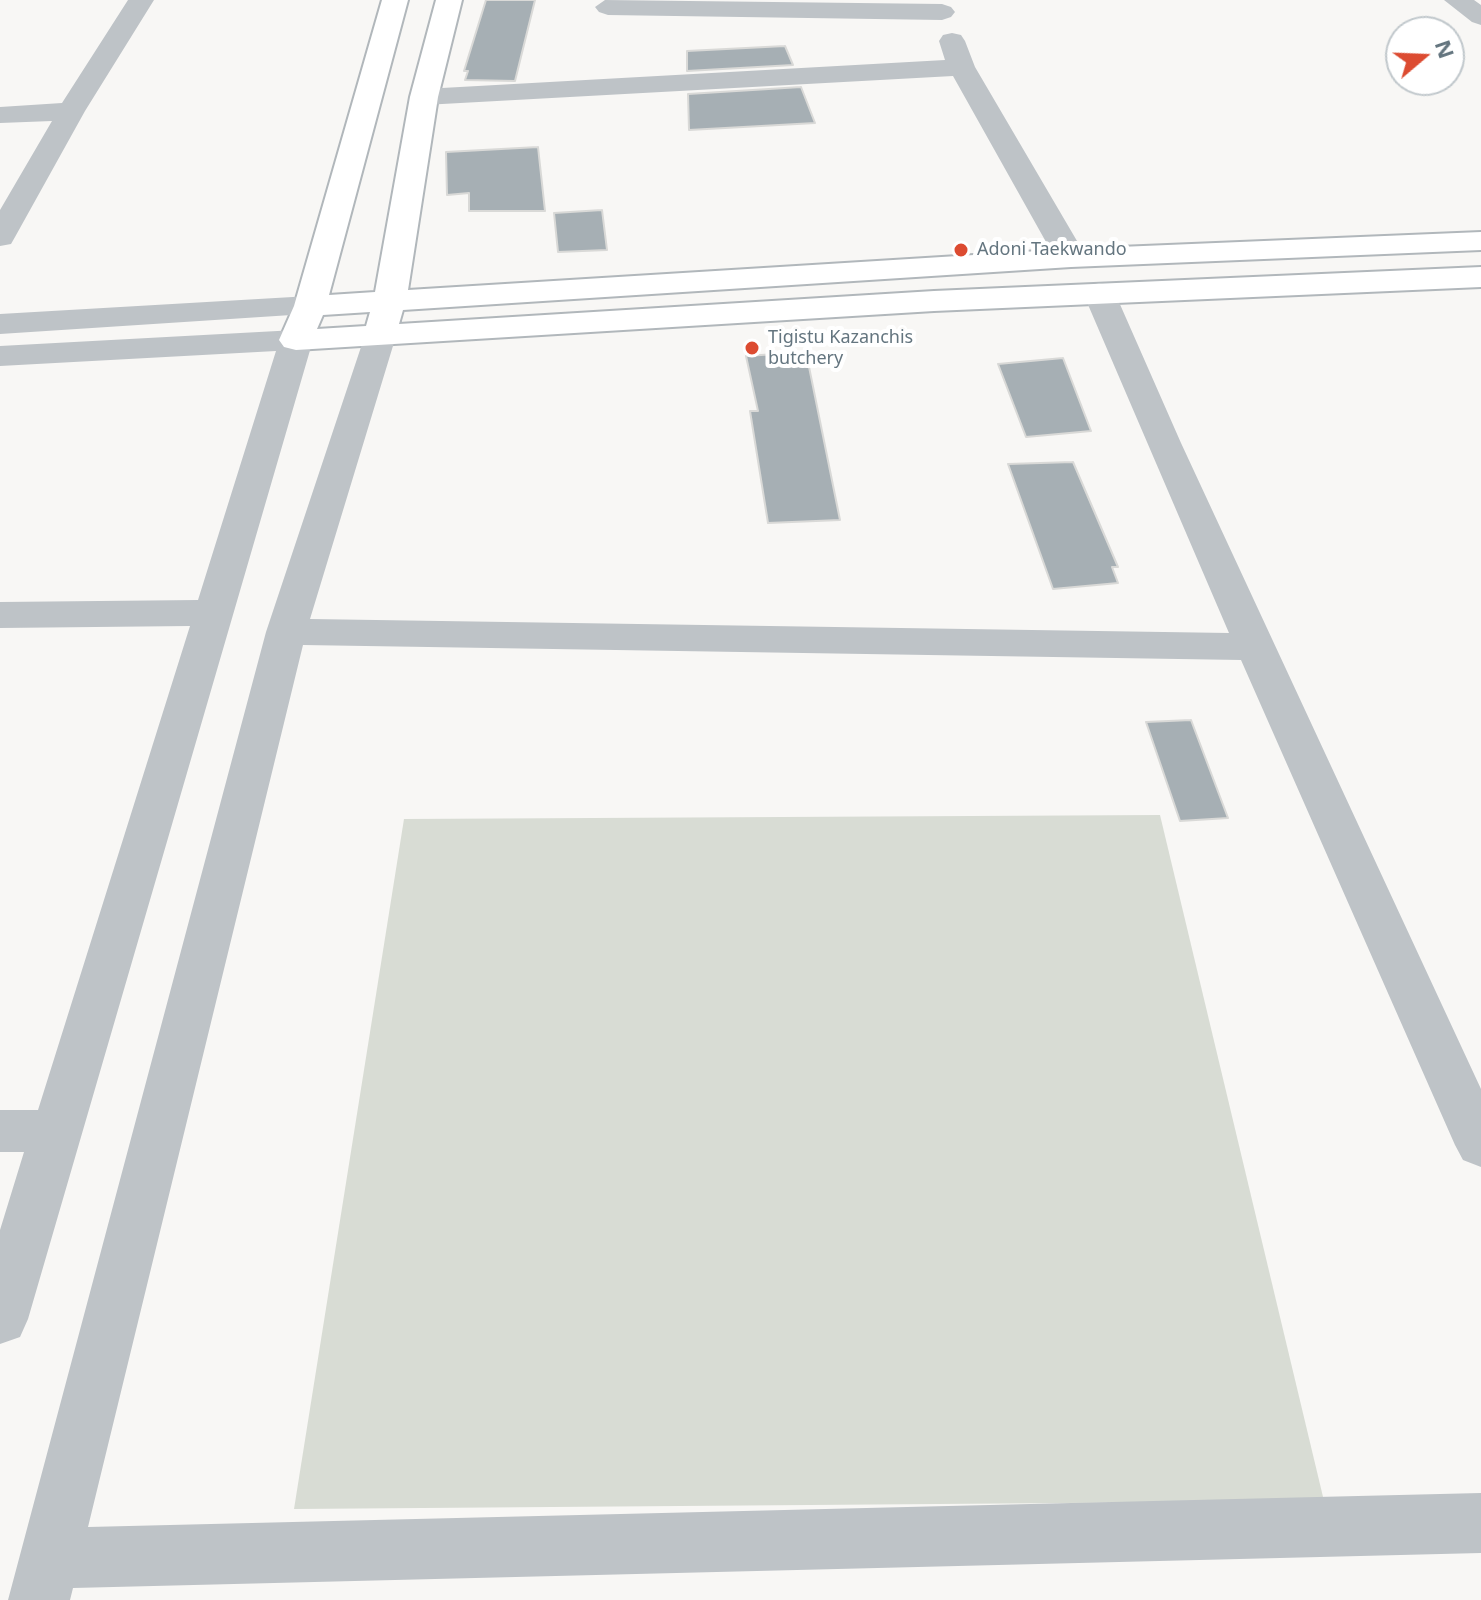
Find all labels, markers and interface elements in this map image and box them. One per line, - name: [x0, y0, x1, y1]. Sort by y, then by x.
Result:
- north arrow: [1385, 16, 1465, 96]
- text: N: [1429, 35, 1463, 62]
- place label: Adoni Taekwando: [977, 239, 1127, 261]
- marker: Adoni Taekwando: [952, 241, 970, 259]
- place label: Tigistu Kazanchis butchery: [768, 327, 913, 370]
- marker: Tigistu Kazanchis butchery: [743, 339, 761, 357]

